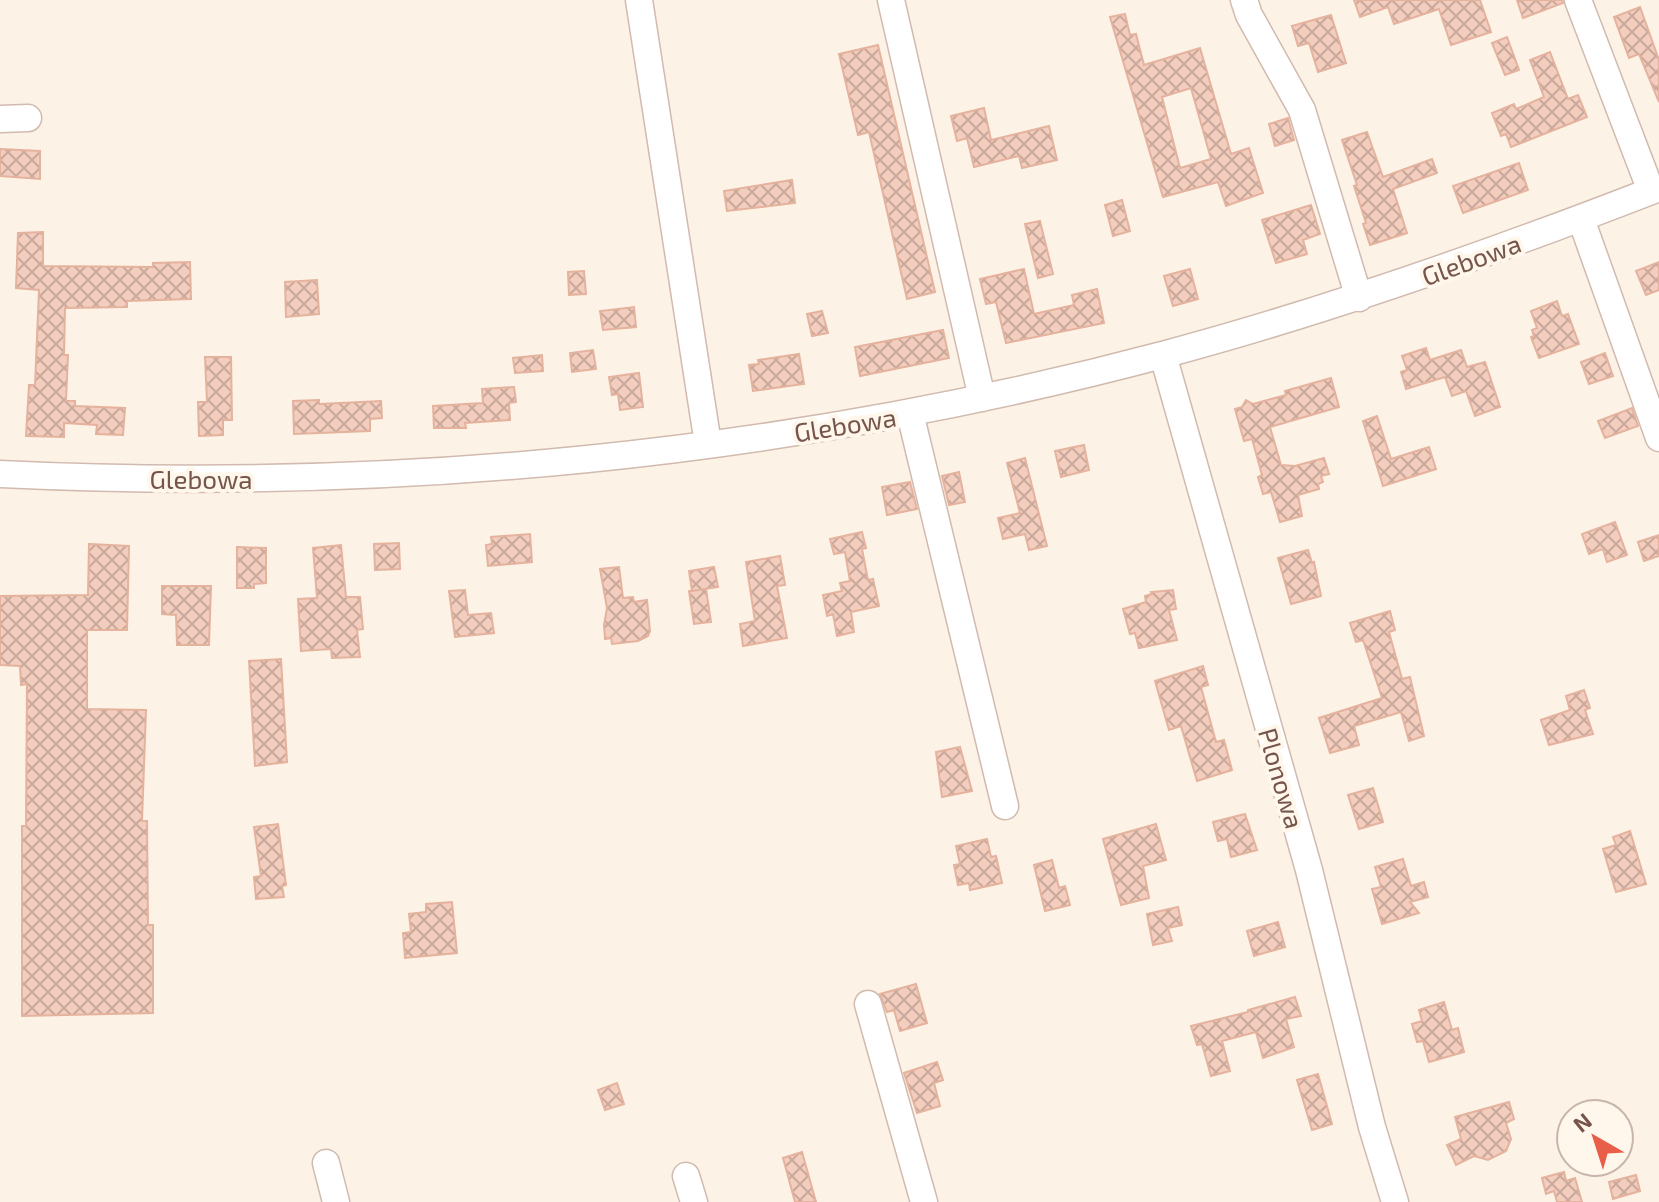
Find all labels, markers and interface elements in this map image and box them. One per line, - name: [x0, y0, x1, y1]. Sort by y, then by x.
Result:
- street label: Glebowa: [1417, 227, 1525, 291]
- street label: Glebowa: [792, 401, 898, 447]
- street label: Glebowa: [149, 463, 253, 494]
- street label: Plonowa: [1253, 724, 1311, 832]
- north arrow: [1555, 1098, 1635, 1178]
- text: N: [1567, 1107, 1596, 1137]

